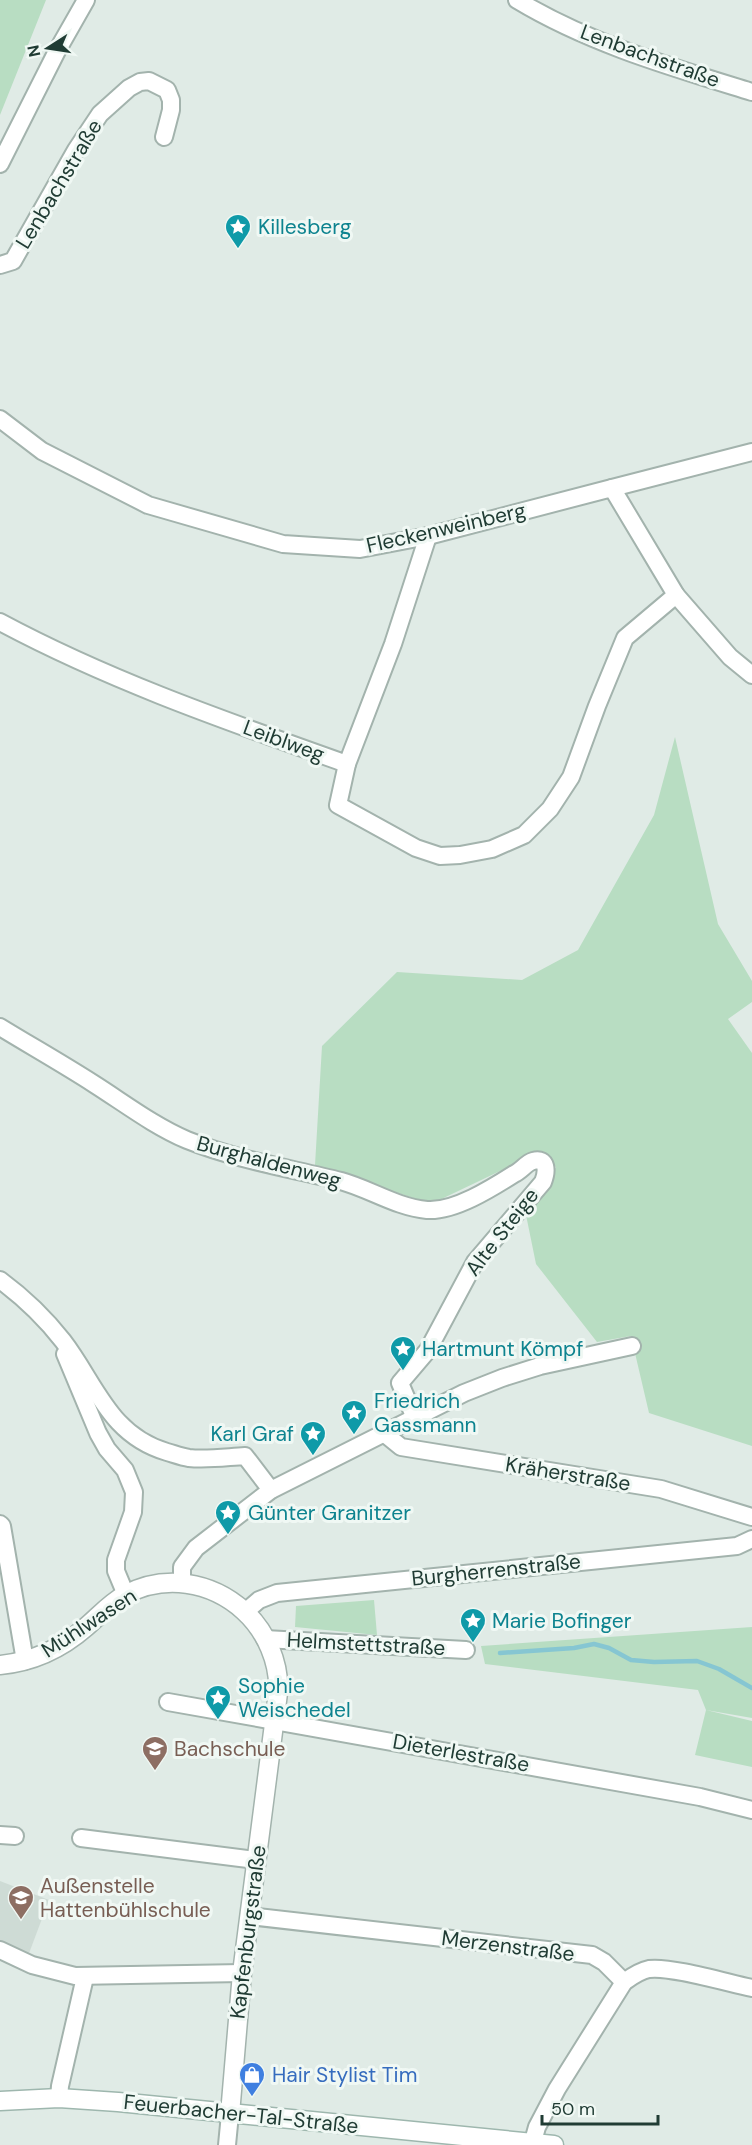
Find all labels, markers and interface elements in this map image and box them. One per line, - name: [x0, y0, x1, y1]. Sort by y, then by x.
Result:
- north arrow: [18, 18, 78, 78]
- street label: Lenbachstraße: [576, 18, 724, 94]
- text: N: [22, 43, 45, 59]
- street label: Lenbachstraße: [9, 114, 109, 254]
- place icon: Killesberg: [223, 212, 253, 250]
- place label: Killesberg: [258, 213, 352, 241]
- street label: Fleckenweinberg: [364, 496, 529, 560]
- street label: Leiblweg: [239, 713, 329, 769]
- street label: Burghaldenweg: [194, 1129, 345, 1195]
- street label: Alte Steige: [459, 1182, 545, 1282]
- place icon: Hartmunt Kömpf: [388, 1334, 418, 1372]
- place label: Hartmunt Kömpf: [422, 1335, 583, 1363]
- place label: Friedrich Gassmann: [374, 1387, 477, 1439]
- place icon: Friedrich Gassmann: [339, 1398, 369, 1436]
- place icon: Karl Graf: [298, 1419, 328, 1457]
- place label: Karl Graf: [210, 1420, 294, 1448]
- street label: Kräherstraße: [503, 1450, 633, 1498]
- place icon: Günter Granitzer: [213, 1498, 243, 1536]
- place label: Günter Granitzer: [248, 1499, 411, 1527]
- street label: Burgherrenstraße: [410, 1547, 582, 1593]
- street label: Mühlwasen: [36, 1582, 142, 1664]
- place icon: Marie Bofinger: [458, 1606, 488, 1644]
- place label: Marie Bofinger: [492, 1607, 632, 1635]
- street label: Helmstettstraße: [286, 1626, 446, 1662]
- place label: Sophie Weischedel: [238, 1672, 351, 1724]
- place icon: Sophie Weischedel: [203, 1683, 233, 1721]
- street label: Dieterlestraße: [390, 1727, 532, 1779]
- school or university icon: Bachschule: [140, 1734, 170, 1772]
- place label: Bachschule: [174, 1735, 286, 1763]
- street label: Kapfenburgstraße: [223, 1844, 273, 2020]
- place label: Außenstelle Hattenbühlschule: [40, 1872, 211, 1924]
- school or university icon: Außenstelle Hattenbühlschule: [6, 1883, 36, 1921]
- street label: Merzenstraße: [440, 1924, 576, 1968]
- shop icon: Hair Stylist Tim: [237, 2060, 267, 2098]
- place label: Hair Stylist Tim: [272, 2061, 417, 2089]
- street label: Feuerbacher-Tal-Straße: [122, 2088, 360, 2140]
- scale bar: [542, 2088, 658, 2126]
- text: 50 m: [551, 2097, 595, 2121]

